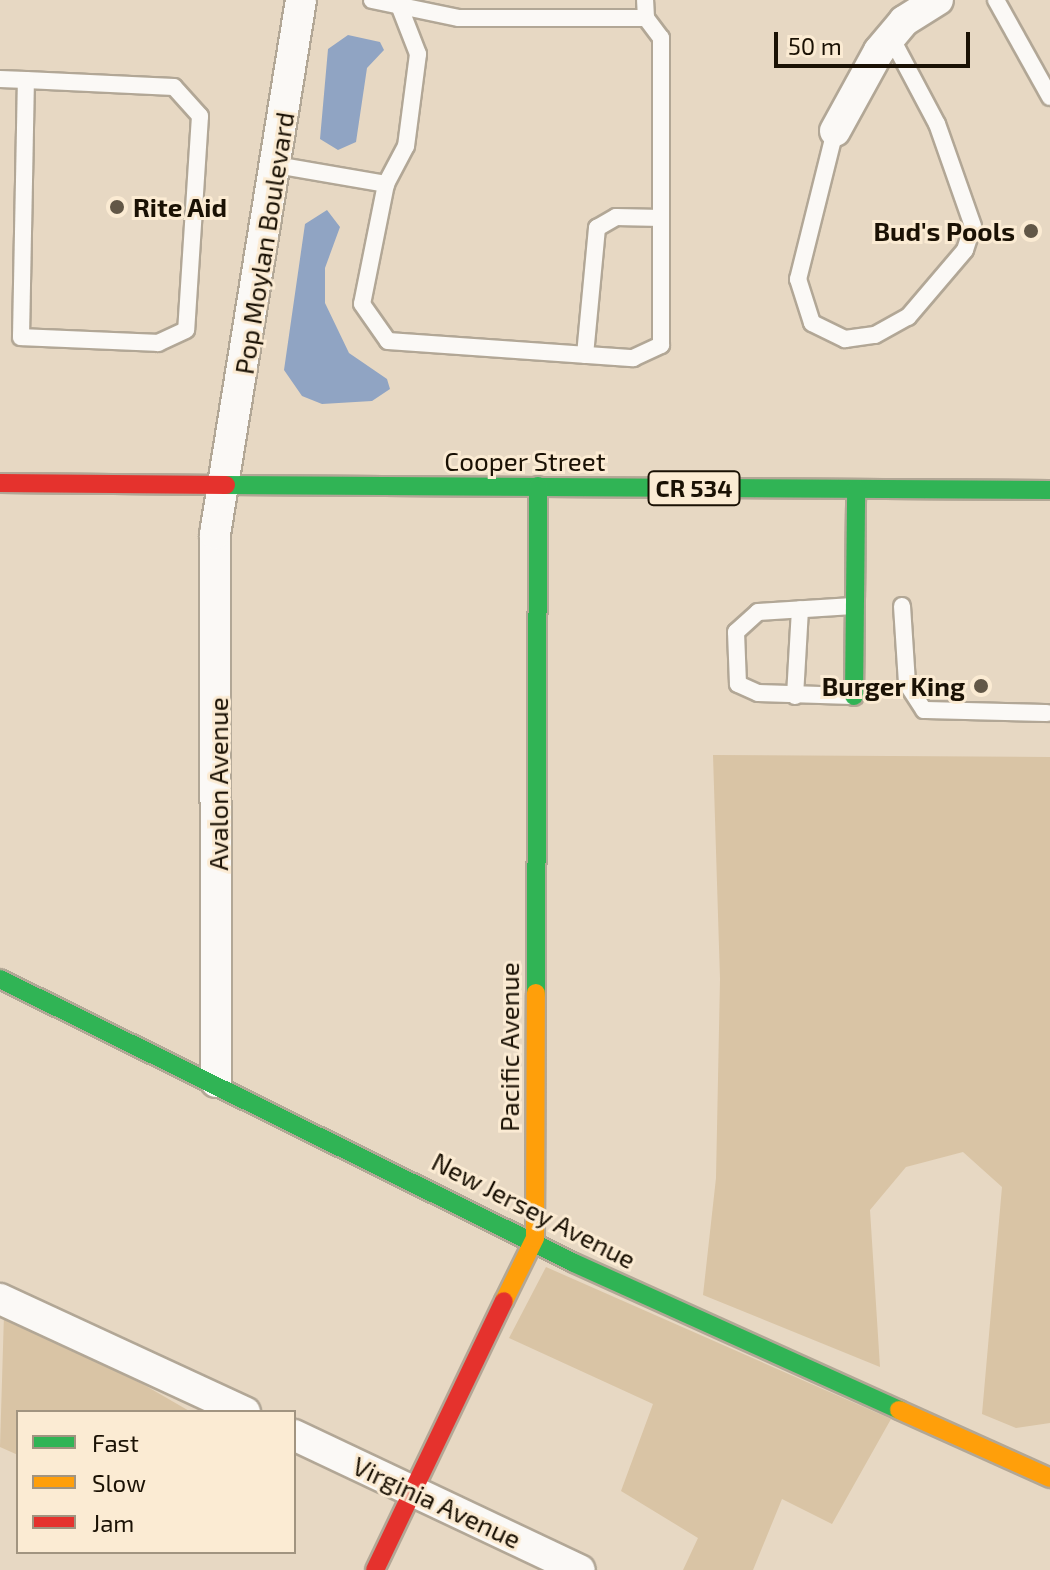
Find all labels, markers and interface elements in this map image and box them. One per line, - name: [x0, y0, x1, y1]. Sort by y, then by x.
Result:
- scale bar: [778, 16, 974, 66]
- text: 50 m: [788, 31, 842, 60]
- street label: Pop Moylan Boulevard: [228, 110, 300, 376]
- place label: Rite Aid: [133, 191, 228, 223]
- marker: Rite Aid: [108, 198, 126, 216]
- place label: Bud's Pools: [873, 215, 1015, 247]
- marker: Bud's Pools: [1022, 222, 1040, 240]
- street label: Cooper Street: [444, 445, 606, 477]
- road number: CR 534: [646, 468, 742, 508]
- place label: Burger King: [821, 670, 965, 702]
- marker: Burger King: [972, 677, 990, 695]
- street label: Avalon Avenue: [202, 697, 234, 871]
- street label: Pacific Avenue: [493, 962, 525, 1132]
- street label: New Jersey Avenue: [426, 1145, 642, 1275]
- legend: [16, 1410, 296, 1554]
- text: Fast: [92, 1428, 139, 1457]
- street label: Virginia Avenue: [348, 1449, 526, 1555]
- text: Slow: [92, 1468, 146, 1497]
- text: Jam: [92, 1508, 134, 1537]

